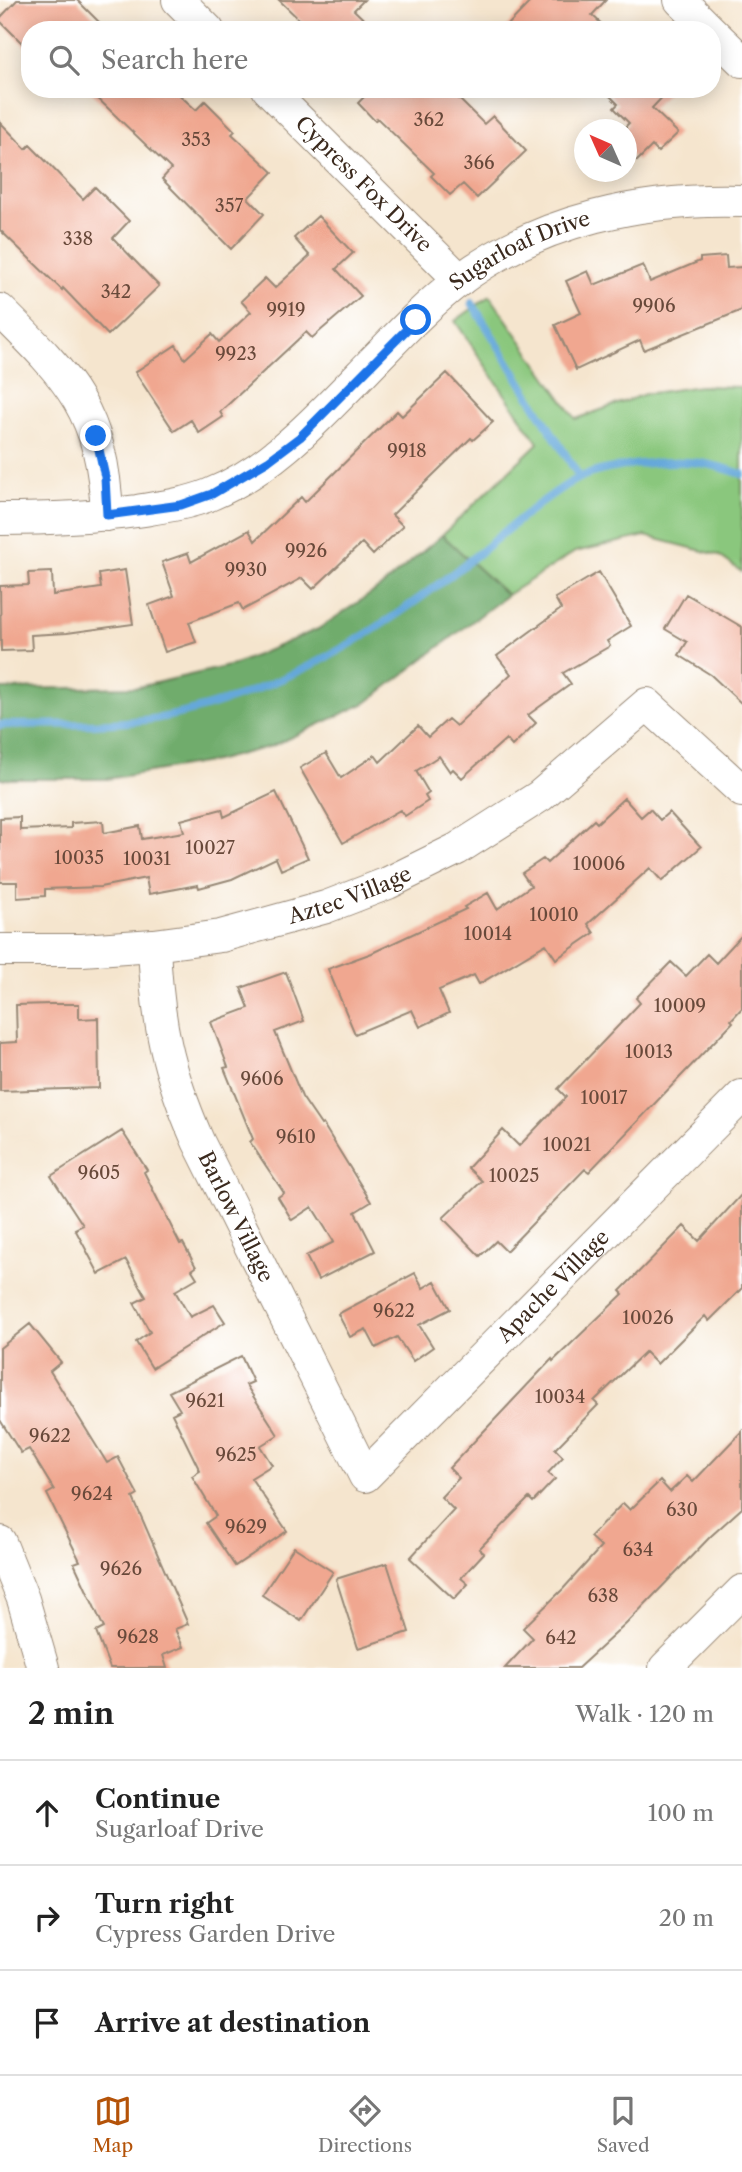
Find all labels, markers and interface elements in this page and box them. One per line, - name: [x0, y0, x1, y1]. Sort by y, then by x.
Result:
- search box: [21, 21, 721, 98]
- icon: search: [45, 41, 83, 79]
- text: Search here: [101, 44, 248, 76]
- house number: 362: [414, 109, 444, 131]
- street label: Cypress Fox Drive: [291, 111, 438, 257]
- north arrow: [574, 119, 637, 182]
- house number: 353: [181, 129, 211, 151]
- house number: 366: [464, 152, 495, 174]
- house number: 357: [215, 195, 243, 217]
- street label: Sugarloaf Drive: [444, 205, 593, 295]
- house number: 338: [63, 228, 93, 250]
- house number: 342: [101, 281, 131, 303]
- house number: 9906: [632, 295, 676, 317]
- house number: 9919: [266, 299, 306, 321]
- route start: [400, 304, 431, 335]
- house number: 9923: [215, 343, 257, 365]
- route end: [80, 420, 111, 451]
- house number: 9918: [387, 440, 427, 462]
- house number: 9926: [285, 540, 327, 562]
- house number: 9930: [225, 559, 267, 581]
- house number: 10027: [185, 837, 235, 859]
- house number: 10035: [54, 847, 104, 869]
- house number: 10031: [123, 848, 171, 870]
- house number: 10006: [573, 853, 625, 875]
- street label: Aztec Village: [285, 861, 415, 929]
- house number: 10010: [529, 904, 579, 926]
- house number: 10014: [464, 923, 512, 945]
- house number: 10009: [654, 995, 706, 1017]
- house number: 10013: [625, 1041, 673, 1063]
- house number: 9606: [240, 1068, 284, 1090]
- house number: 10017: [581, 1087, 628, 1109]
- house number: 9610: [276, 1126, 316, 1148]
- house number: 10021: [543, 1134, 592, 1156]
- street label: Barlow Village: [193, 1147, 279, 1286]
- house number: 9605: [78, 1162, 120, 1184]
- house number: 10025: [489, 1165, 539, 1187]
- street label: Apache Village: [491, 1224, 614, 1348]
- house number: 9622: [373, 1300, 415, 1322]
- house number: 10026: [622, 1307, 674, 1329]
- house number: 10034: [535, 1386, 585, 1408]
- house number: 9621: [185, 1390, 225, 1412]
- house number: 9622: [29, 1425, 71, 1447]
- house number: 9625: [215, 1444, 257, 1466]
- house number: 9624: [71, 1483, 113, 1505]
- house number: 630: [666, 1499, 698, 1521]
- house number: 9629: [225, 1516, 267, 1538]
- house number: 634: [623, 1539, 653, 1561]
- house number: 9626: [100, 1558, 142, 1580]
- house number: 638: [587, 1585, 619, 1607]
- house number: 9628: [117, 1626, 159, 1648]
- house number: 642: [545, 1627, 577, 1649]
- text: 2 min: [28, 1695, 114, 1732]
- text: Walk · 120 m: [575, 1700, 714, 1728]
- text: Continue: [95, 1783, 220, 1815]
- icon: ahead: [28, 1794, 66, 1832]
- text: 100 m: [648, 1799, 714, 1827]
- text: Sugarloaf Drive: [95, 1815, 264, 1843]
- text: Turn right: [95, 1888, 234, 1920]
- icon: right: [28, 1899, 66, 1937]
- text: 20 m: [659, 1904, 714, 1932]
- text: Cypress Garden Drive: [95, 1920, 335, 1948]
- icon: arrive: [28, 2004, 66, 2042]
- text: Arrive at destination: [95, 2007, 370, 2039]
- tab: Map: [92, 2092, 133, 2157]
- tab: Directions: [318, 2092, 412, 2157]
- tab: Saved: [597, 2092, 650, 2157]

